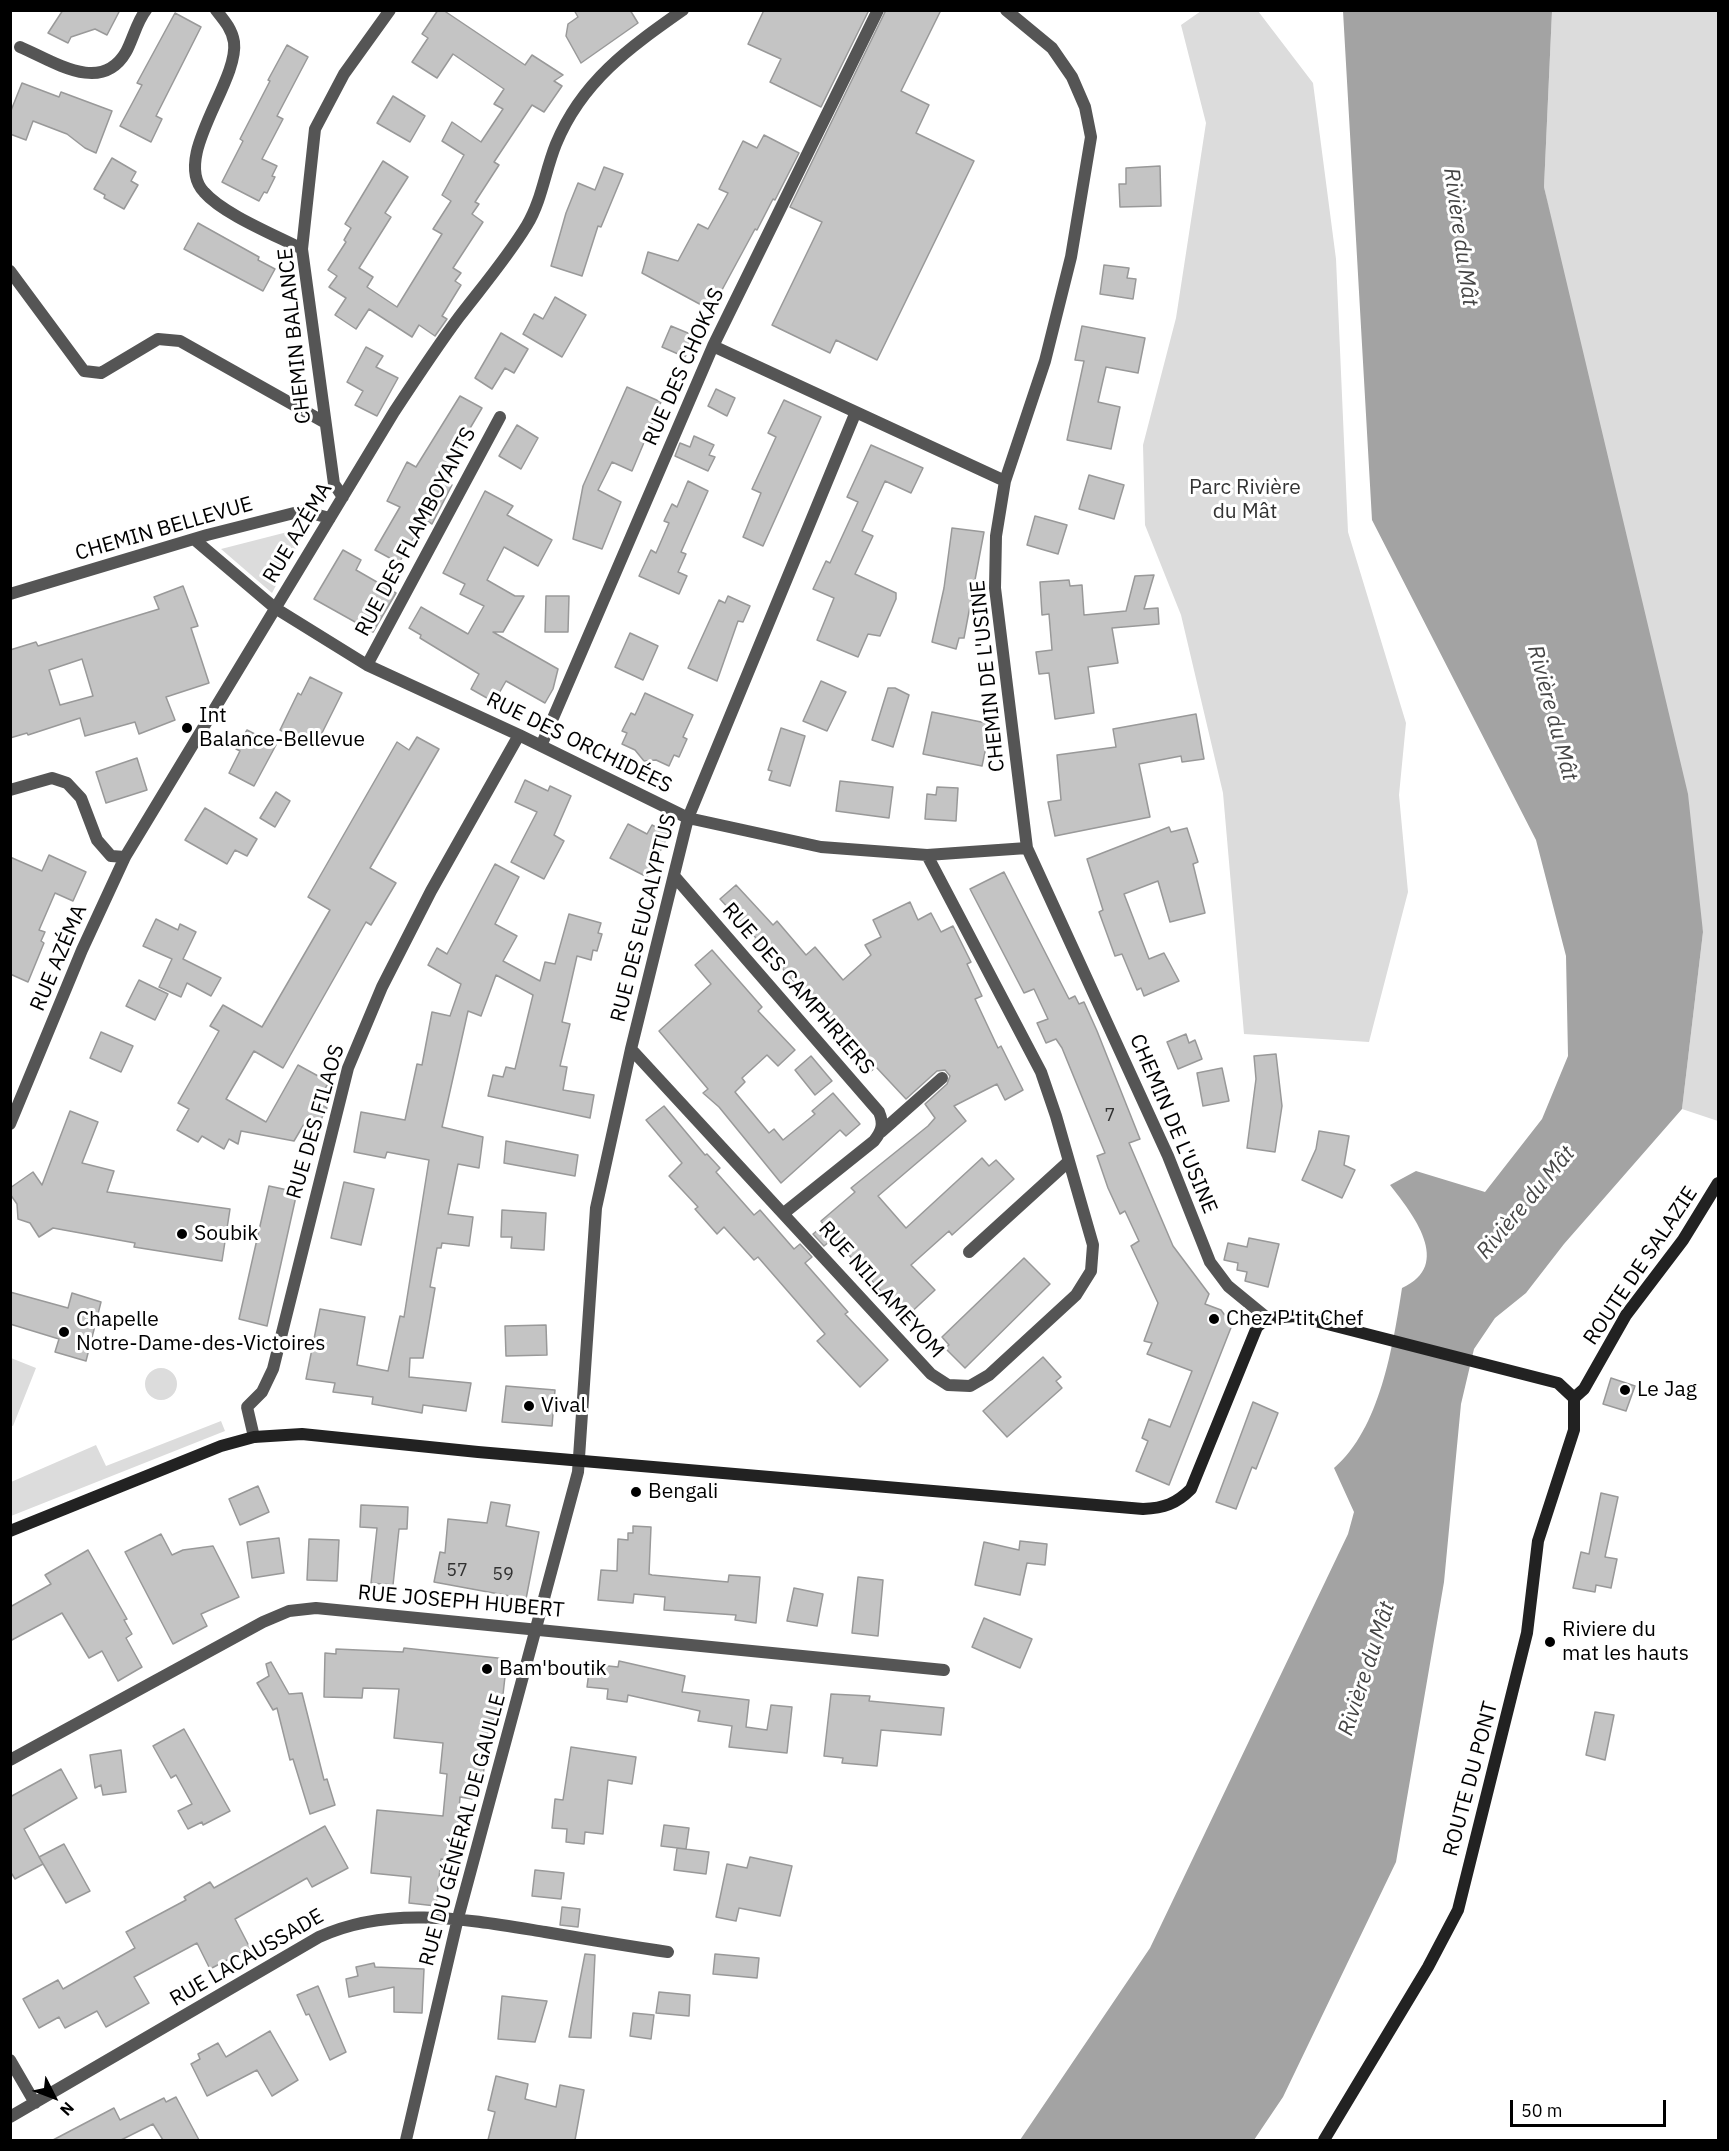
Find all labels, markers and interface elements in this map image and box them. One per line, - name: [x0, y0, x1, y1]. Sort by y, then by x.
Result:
- water label: Rivière du Mât: [1437, 166, 1483, 308]
- street label: CHEMIN BALANCE: [273, 247, 317, 425]
- street label: RUE DES CHOKAS: [638, 284, 730, 450]
- street label: RUE DES FLAMBOYANTS: [350, 423, 482, 641]
- park label: Parc Rivière du Mât: [1189, 475, 1301, 525]
- street label: RUE AZÉMA: [258, 478, 338, 588]
- street label: CHEMIN BELLEVUE: [72, 492, 256, 566]
- street label: CHEMIN DE L'USINE: [965, 579, 1011, 773]
- water label: Rivière du Mât: [1521, 642, 1583, 784]
- street label: RUE DES ORCHIDÉES: [482, 687, 676, 799]
- place label: Int Balance-Bellevue: [199, 703, 365, 753]
- marker: Int Balance-Bellevue: [180, 721, 194, 735]
- street label: RUE DES EUCALYPTUS: [606, 811, 682, 1025]
- street label: RUE DES CAMPHRIERS: [717, 898, 879, 1080]
- street label: RUE AZÉMA: [25, 901, 93, 1015]
- street label: CHEMIN DE L'USINE: [1124, 1030, 1222, 1218]
- street label: RUE DES FILAOS: [282, 1042, 350, 1202]
- house number: 7: [1105, 1105, 1115, 1127]
- water label: Rivière du Mât: [1471, 1141, 1581, 1265]
- street label: ROUTE DE SALAZIE: [1579, 1182, 1703, 1350]
- street label: RUE NILLAMEYOM: [813, 1216, 949, 1364]
- place label: Soubik: [194, 1221, 258, 1247]
- marker: Soubik: [175, 1227, 189, 1241]
- place label: Chez P'tit Chef: [1226, 1306, 1363, 1332]
- place label: Chapelle Notre-Dame-des-Victoires: [76, 1307, 326, 1357]
- marker: Chez P'tit Chef: [1207, 1312, 1221, 1326]
- marker: Chapelle Notre-Dame-des-Victoires: [57, 1325, 71, 1339]
- place label: Le Jag: [1637, 1377, 1697, 1403]
- marker: Le Jag: [1618, 1383, 1632, 1397]
- place label: Vival: [541, 1393, 586, 1419]
- marker: Vival: [522, 1399, 536, 1413]
- place label: Bengali: [648, 1479, 718, 1505]
- marker: Bengali: [629, 1485, 643, 1499]
- house number: 57: [446, 1560, 468, 1582]
- house number: 59: [492, 1564, 514, 1586]
- street label: RUE JOSEPH HUBERT: [357, 1580, 565, 1624]
- water label: Rivière du Mât: [1333, 1599, 1401, 1739]
- place label: Riviere du mat les hauts: [1562, 1617, 1689, 1667]
- marker: Riviere du mat les hauts: [1543, 1635, 1557, 1649]
- place label: Bam'boutik: [499, 1656, 607, 1682]
- marker: Bam'boutik: [480, 1662, 494, 1676]
- street label: RUE DU GÉNÉRAL DE GAULLE: [414, 1691, 512, 1969]
- street label: ROUTE DU PONT: [1438, 1699, 1504, 1859]
- street label: RUE LACAUSSADE: [166, 1904, 328, 2012]
- north arrow: [24, 2067, 84, 2127]
- scale bar: [1513, 2088, 1669, 2126]
- text: N: [56, 2098, 79, 2120]
- text: 50 m: [1521, 2099, 1563, 2122]

